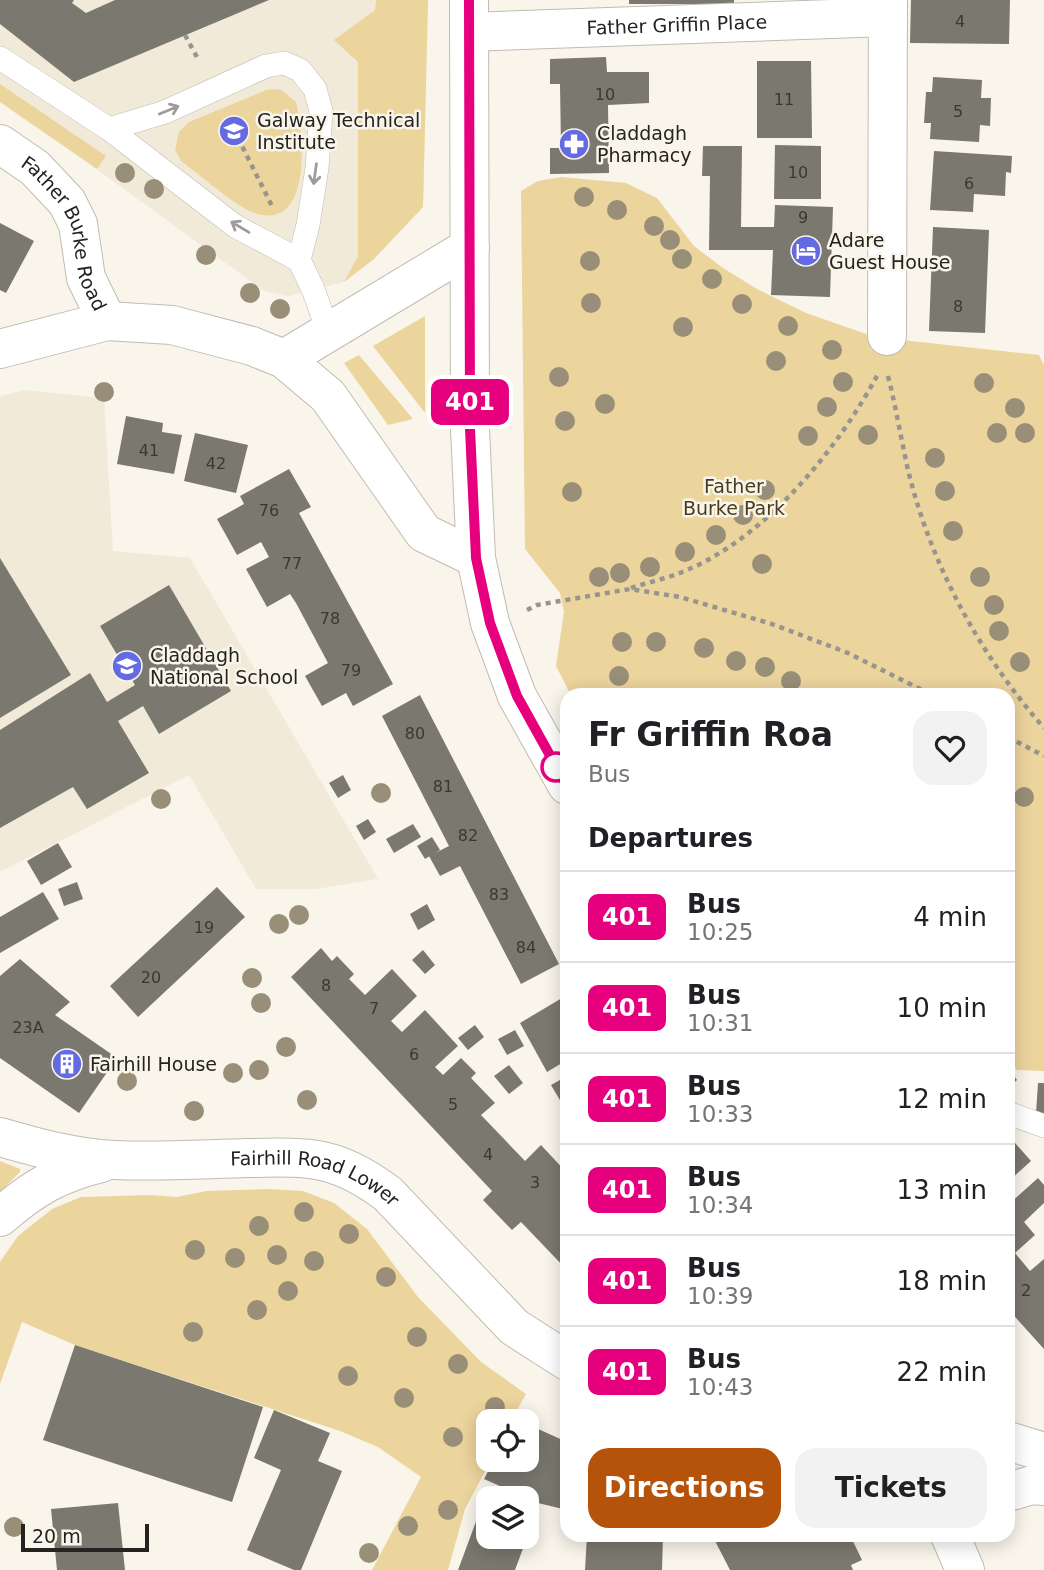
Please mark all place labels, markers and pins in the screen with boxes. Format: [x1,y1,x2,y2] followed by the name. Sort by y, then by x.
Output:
[257,109,420,153] place label: Galway Technical Institute
[217,114,251,148] school or university icon: Galway Technical Institute
[597,122,691,166] place label: Claddagh Pharmacy
[557,127,591,161] pharmacy icon: Claddagh Pharmacy
[829,229,950,273] place label: Adare Guest House
[789,234,823,268] hotel icon: Adare Guest House
[150,644,298,688] place label: Claddagh National School
[110,649,144,683] school or university icon: Claddagh National School
[541,752,571,782] unlabelled marker
[50,1047,84,1081] building icon: Fairhill House
[90,1053,217,1075] place label: Fairhill House

